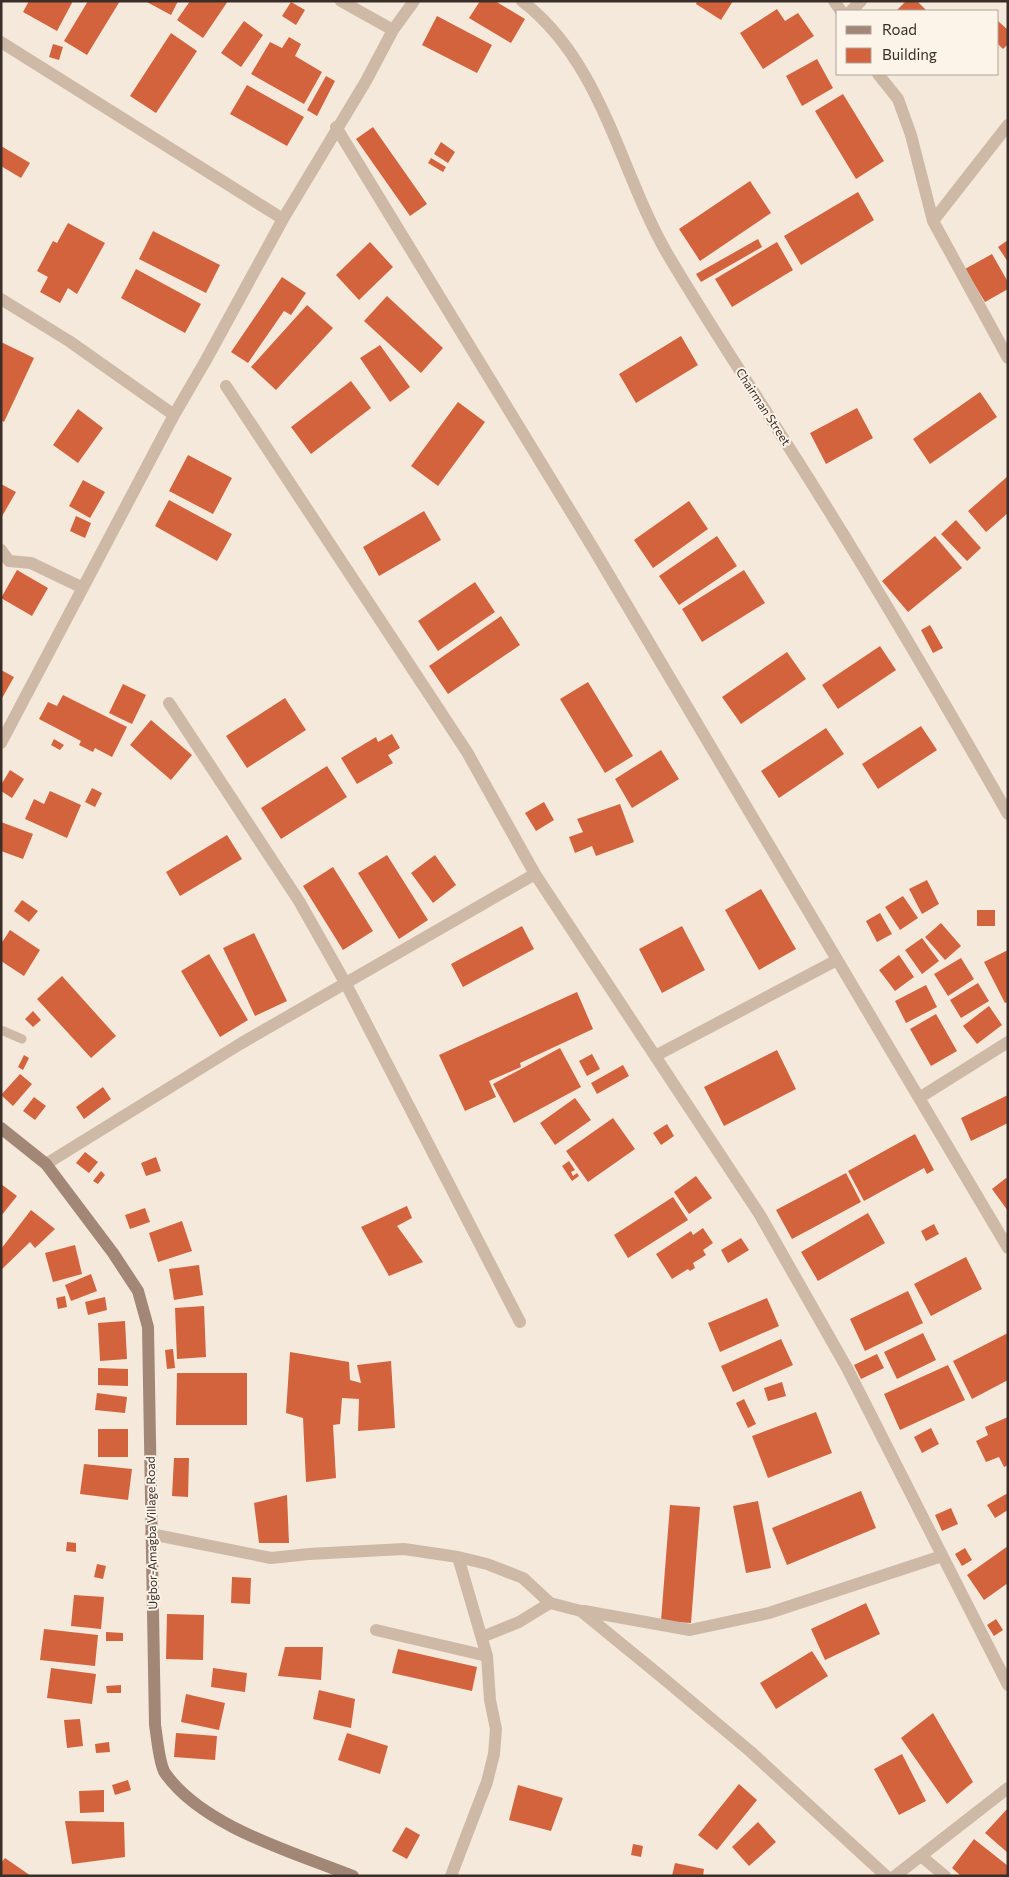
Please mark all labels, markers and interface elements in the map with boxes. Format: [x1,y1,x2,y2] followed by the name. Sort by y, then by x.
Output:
[836,10,999,75] legend
[882,20,917,38] text: Road
[882,45,937,63] text: Building
[734,365,794,448] street label: Chairman Street
[143,1456,159,1610] street label: Ugbor-Amagba Village Road

